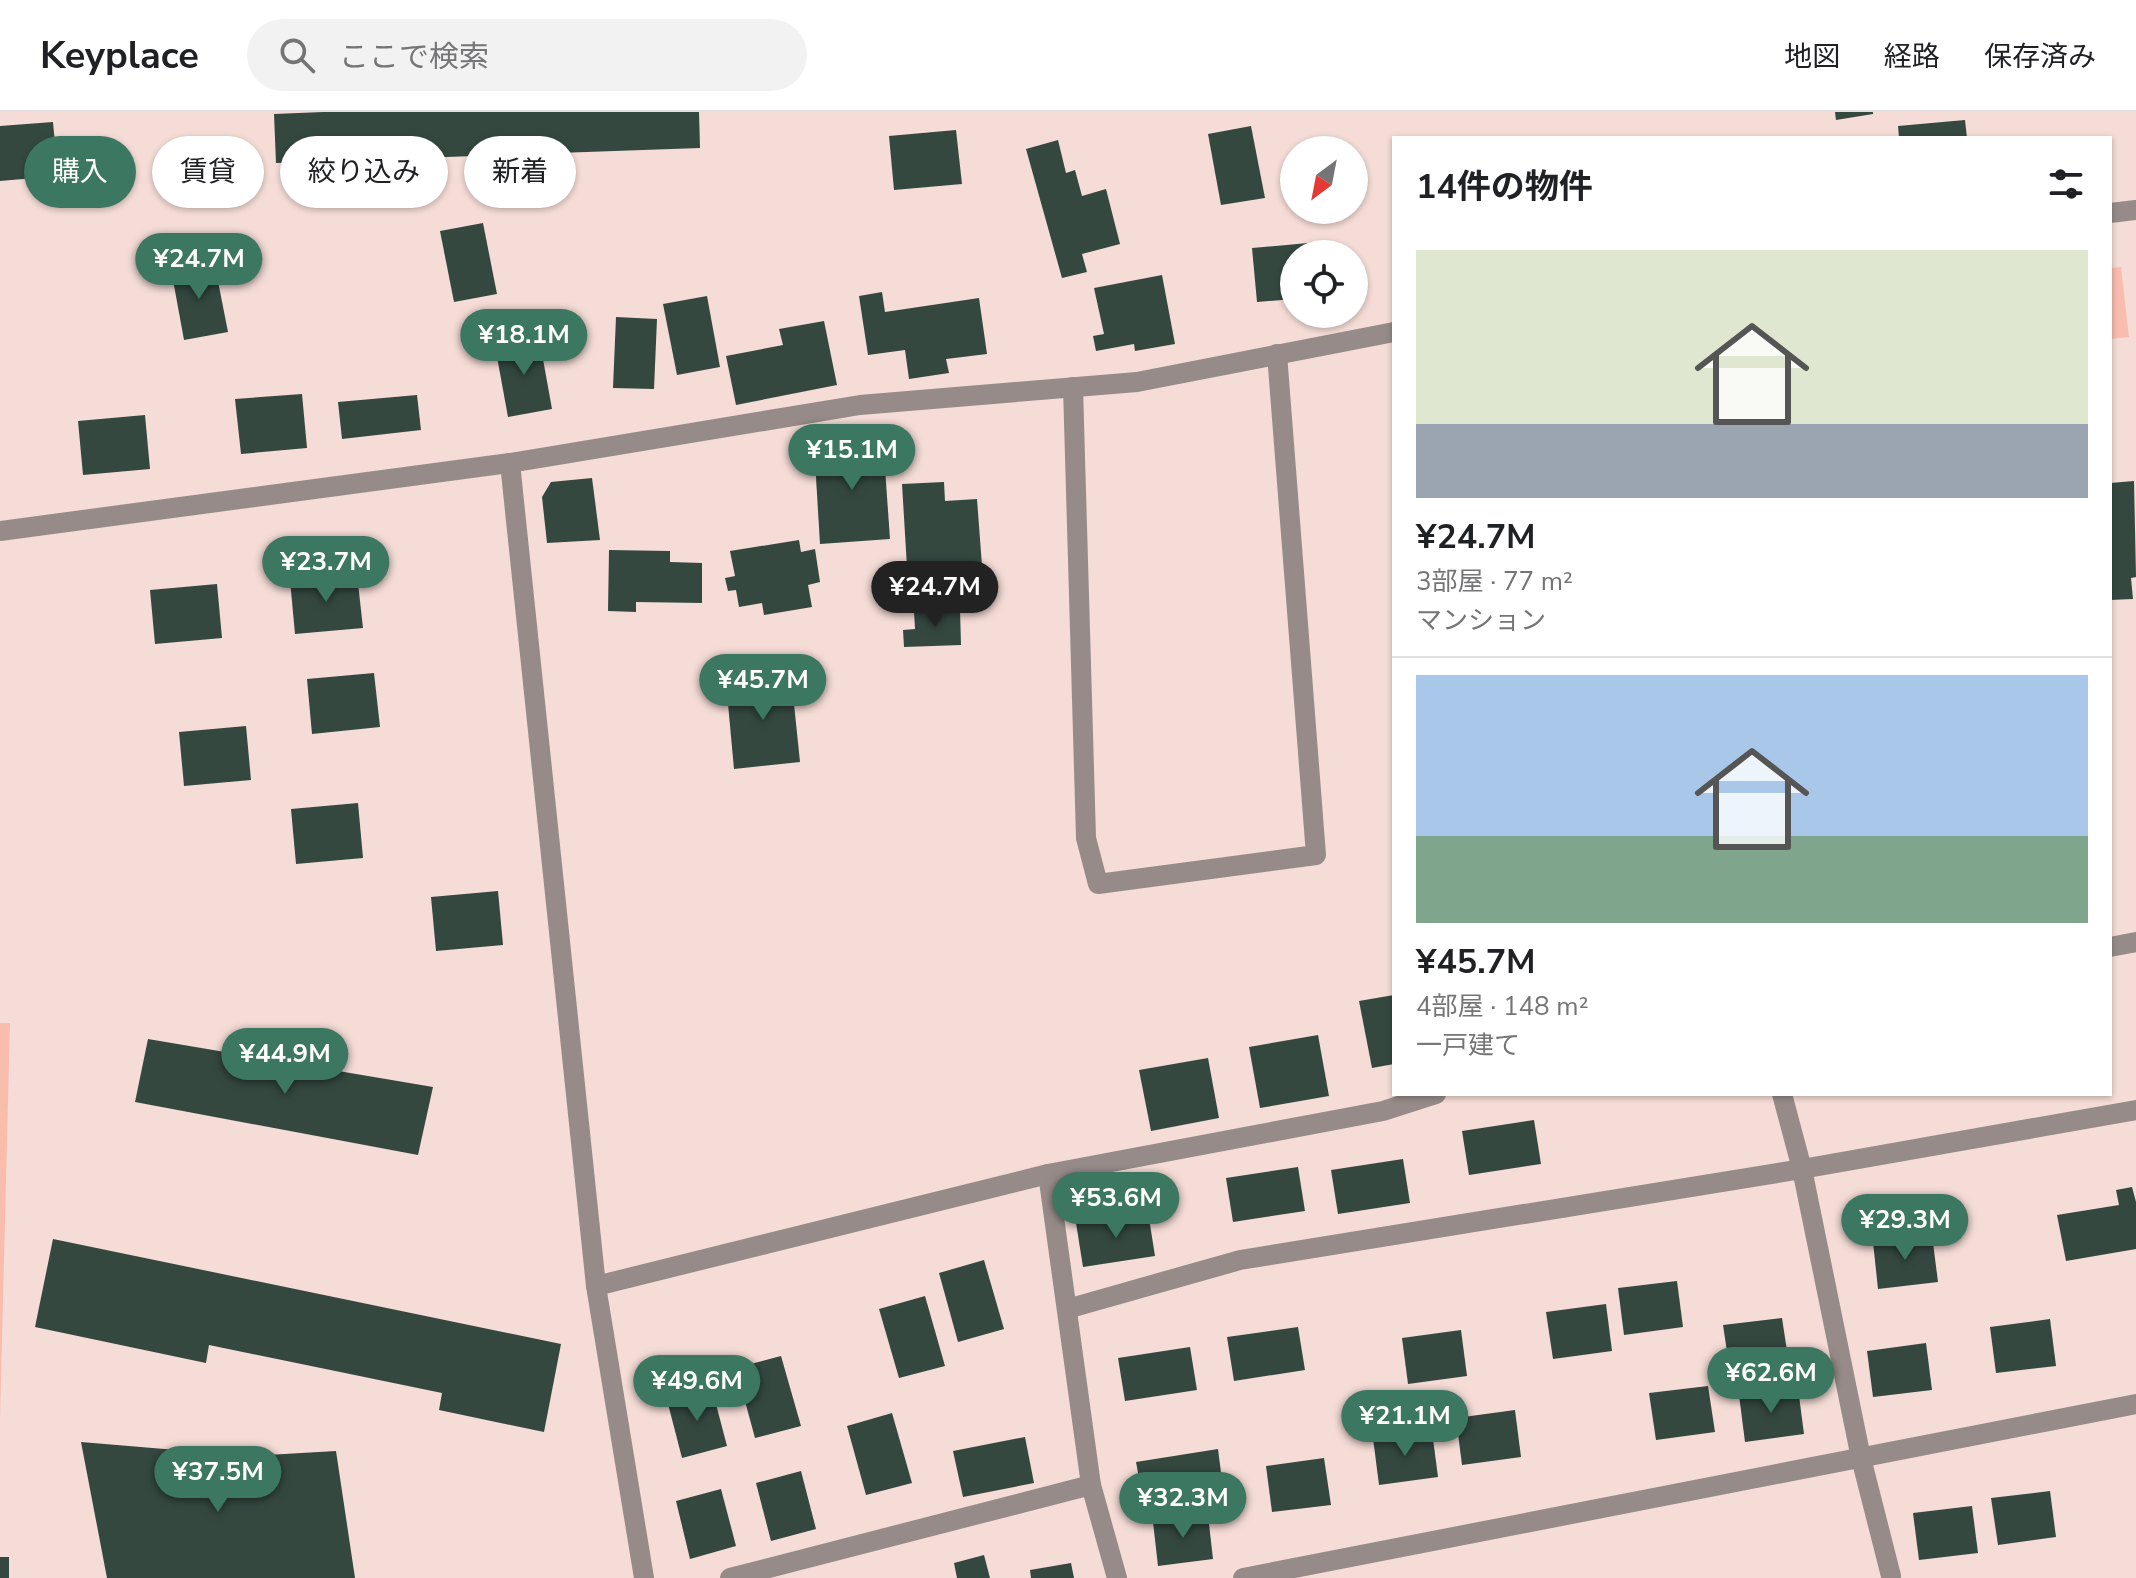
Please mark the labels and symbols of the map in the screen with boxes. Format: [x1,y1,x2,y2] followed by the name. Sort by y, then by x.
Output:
[1280,136,1368,224] north arrow
[134,233,264,301] pin: ¥24.7M
[459,309,589,377] pin: ¥18.1M
[787,424,917,492] pin: ¥15.1M
[261,536,391,604] pin: ¥23.7M
[870,561,1000,629] pin: ¥24.7M
[698,654,828,722] pin: ¥45.7M
[220,1028,350,1096] pin: ¥44.9M
[1051,1172,1181,1240] pin: ¥53.6M
[1840,1194,1970,1262] pin: ¥29.3M
[1706,1347,1836,1415] pin: ¥62.6M
[632,1355,762,1423] pin: ¥49.6M
[1340,1390,1470,1458] pin: ¥21.1M
[153,1446,283,1514] pin: ¥37.5M
[1118,1472,1248,1540] pin: ¥32.3M

